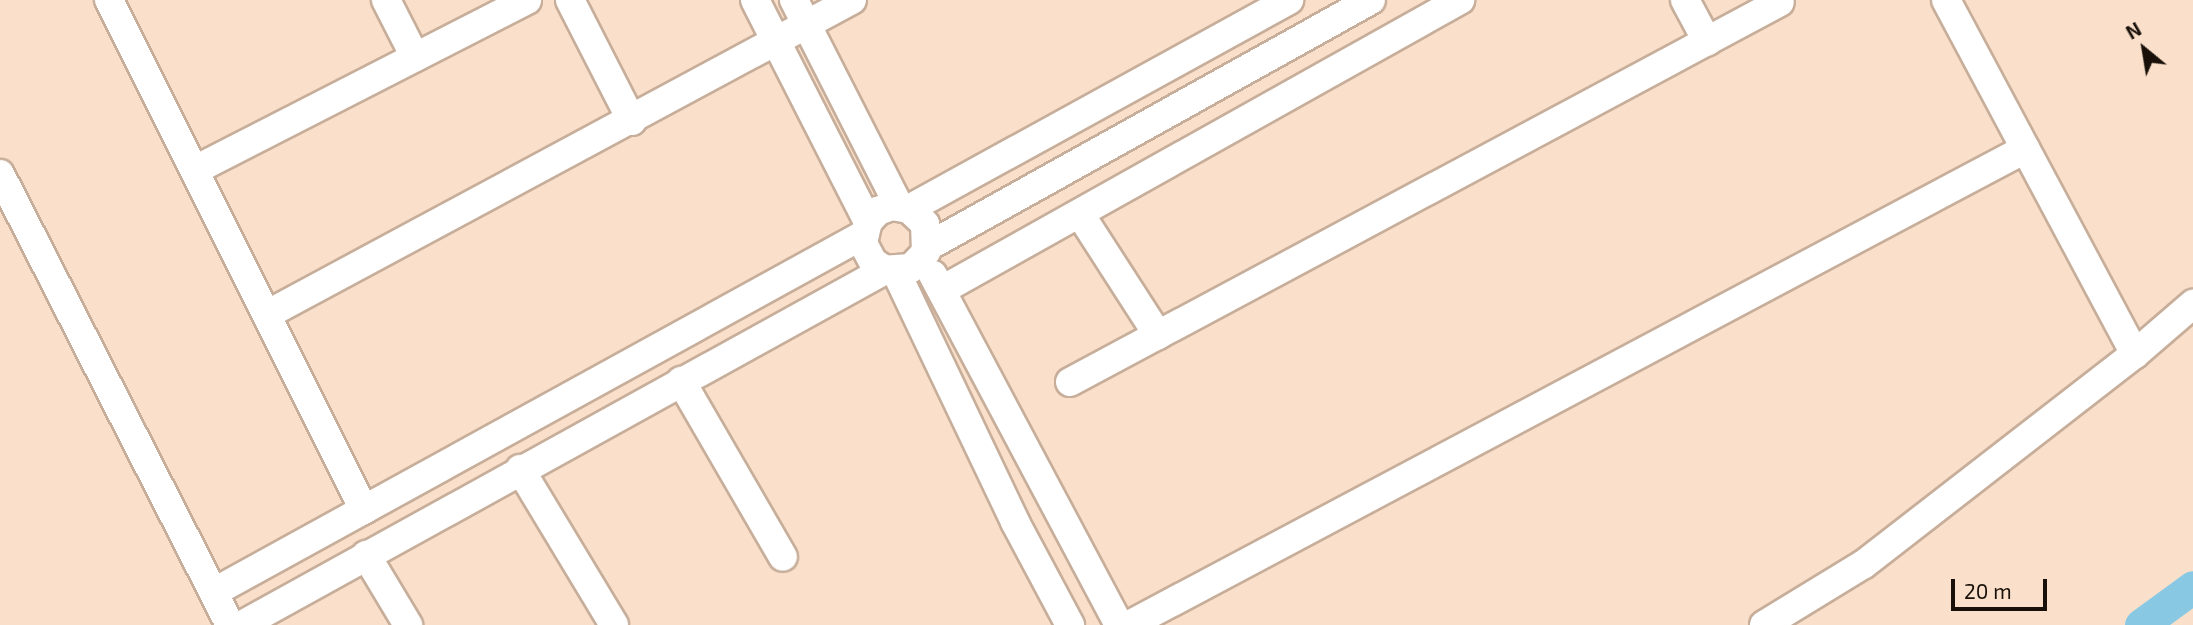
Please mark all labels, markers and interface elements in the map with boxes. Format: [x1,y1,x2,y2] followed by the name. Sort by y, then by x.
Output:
[2109,14,2179,84] north arrow
[2122,17,2145,44] text: N
[1955,566,2051,610] scale bar
[1964,578,2012,603] text: 20 m

